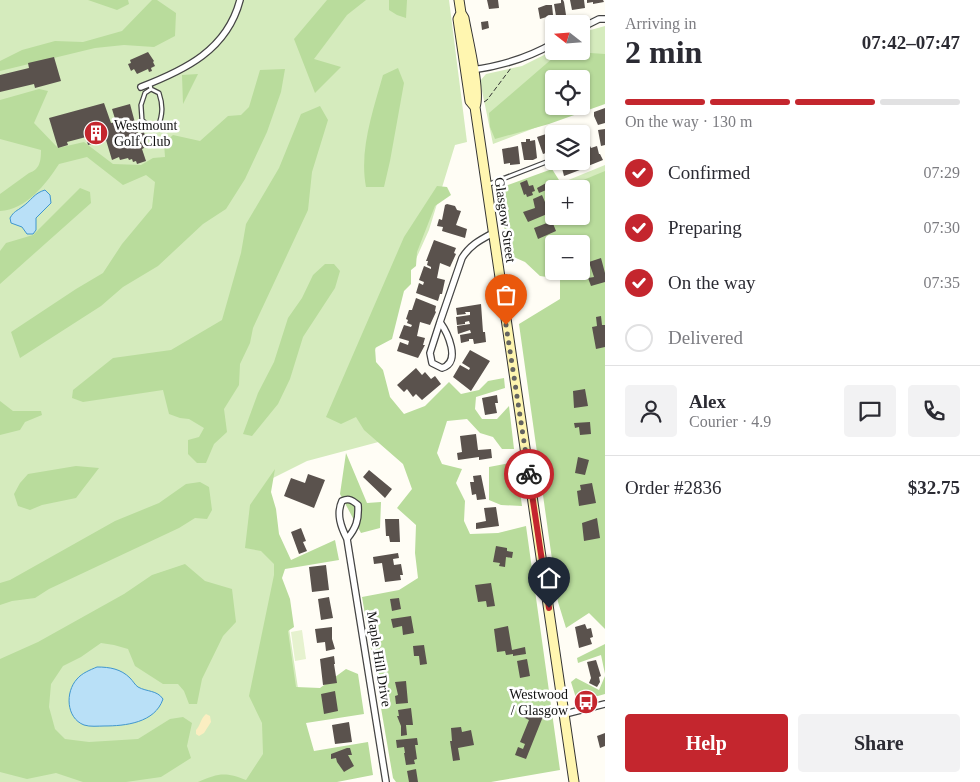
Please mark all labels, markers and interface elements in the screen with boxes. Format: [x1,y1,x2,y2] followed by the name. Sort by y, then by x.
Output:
[545,15,590,60] north arrow
[545,15,590,280] map controls
[625,15,697,32] text: Arriving in
[862,32,960,53] text: 07:42–07:47
[625,34,702,70] text: 2 min
[545,70,590,115] button: locate
[625,113,753,130] text: On the way · 130 m
[114,118,178,149] place label: Westmount Golf Club
[83,120,109,146] building icon: Westmount Golf Club
[545,125,590,170] button: layers
[625,159,653,187] icon: check
[668,162,750,183] text: Confirmed
[924,164,960,181] text: 07:29
[492,176,518,264] street label: Glasgow Street
[545,180,590,225] button: +
[625,214,653,242] icon: check
[668,217,742,238] text: Preparing
[924,219,960,236] text: 07:30
[545,235,590,280] button: −
[625,269,653,297] icon: check
[668,272,756,293] text: On the way
[485,274,527,325] pin
[924,274,960,291] text: 07:35
[492,281,520,309] icon: bag
[668,327,743,348] text: Delivered
[625,385,677,437] button: person
[844,385,896,437] button: chat
[908,385,960,437] button: phone
[689,391,726,412] text: Alex
[689,413,771,430] text: Courier · 4.9
[504,449,554,499] courier
[515,460,543,488] icon: bike
[625,477,722,498] text: Order #2836
[908,477,960,498] text: $32.75
[528,557,570,608] pin
[535,564,563,592] icon: home
[364,610,394,708] street label: Maple Hill Drive
[509,687,569,718] place label: Westwood / Glasgow
[573,689,599,715] bus stop icon: Westwood / Glasgow
[625,714,788,772] button: Help
[798,714,960,772] button: Share

